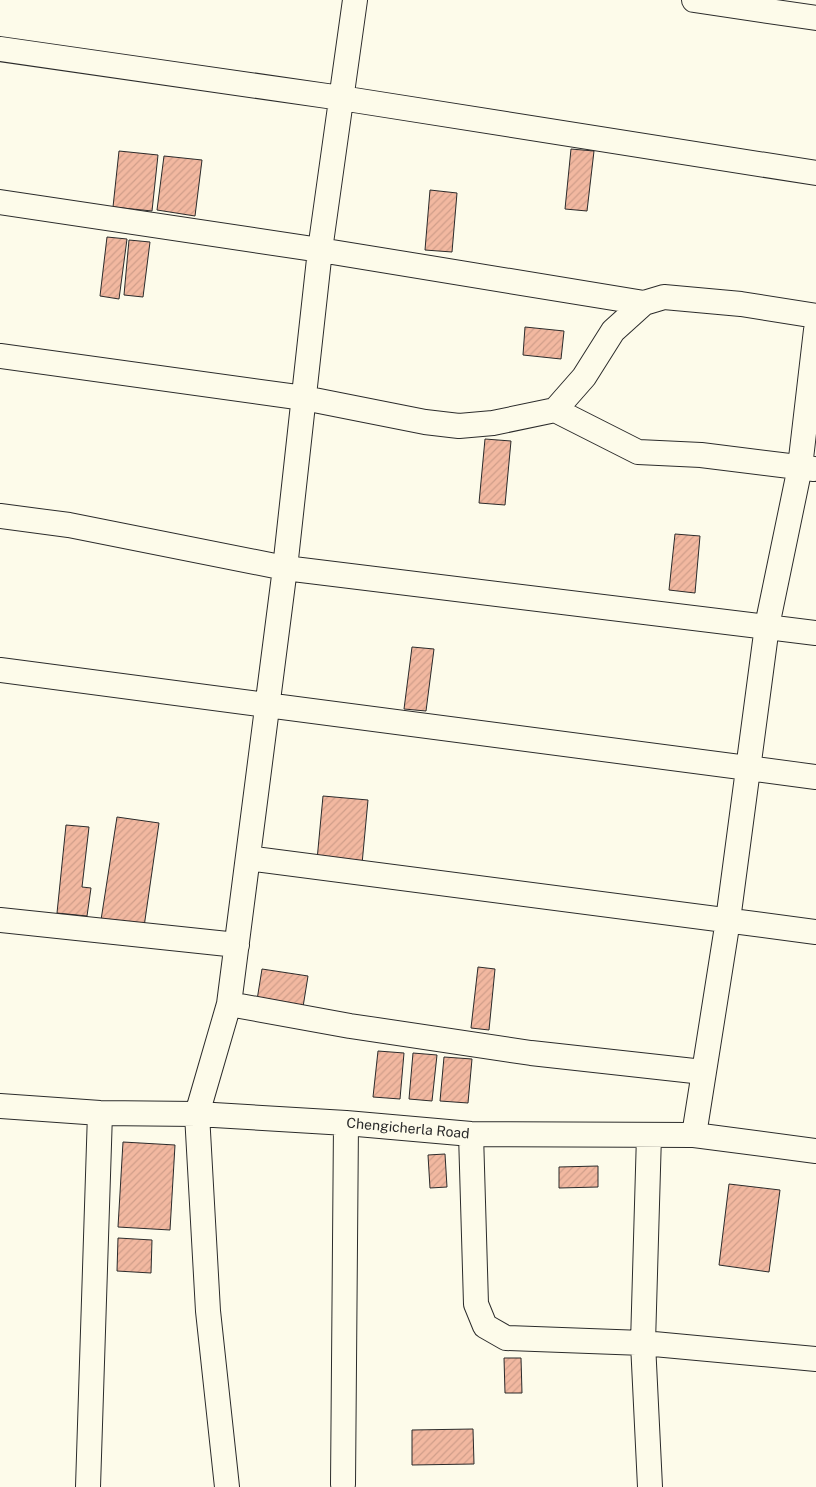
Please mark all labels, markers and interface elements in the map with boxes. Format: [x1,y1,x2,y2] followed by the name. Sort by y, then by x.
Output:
[346,1115,470,1141] street label: Chengicherla Road

